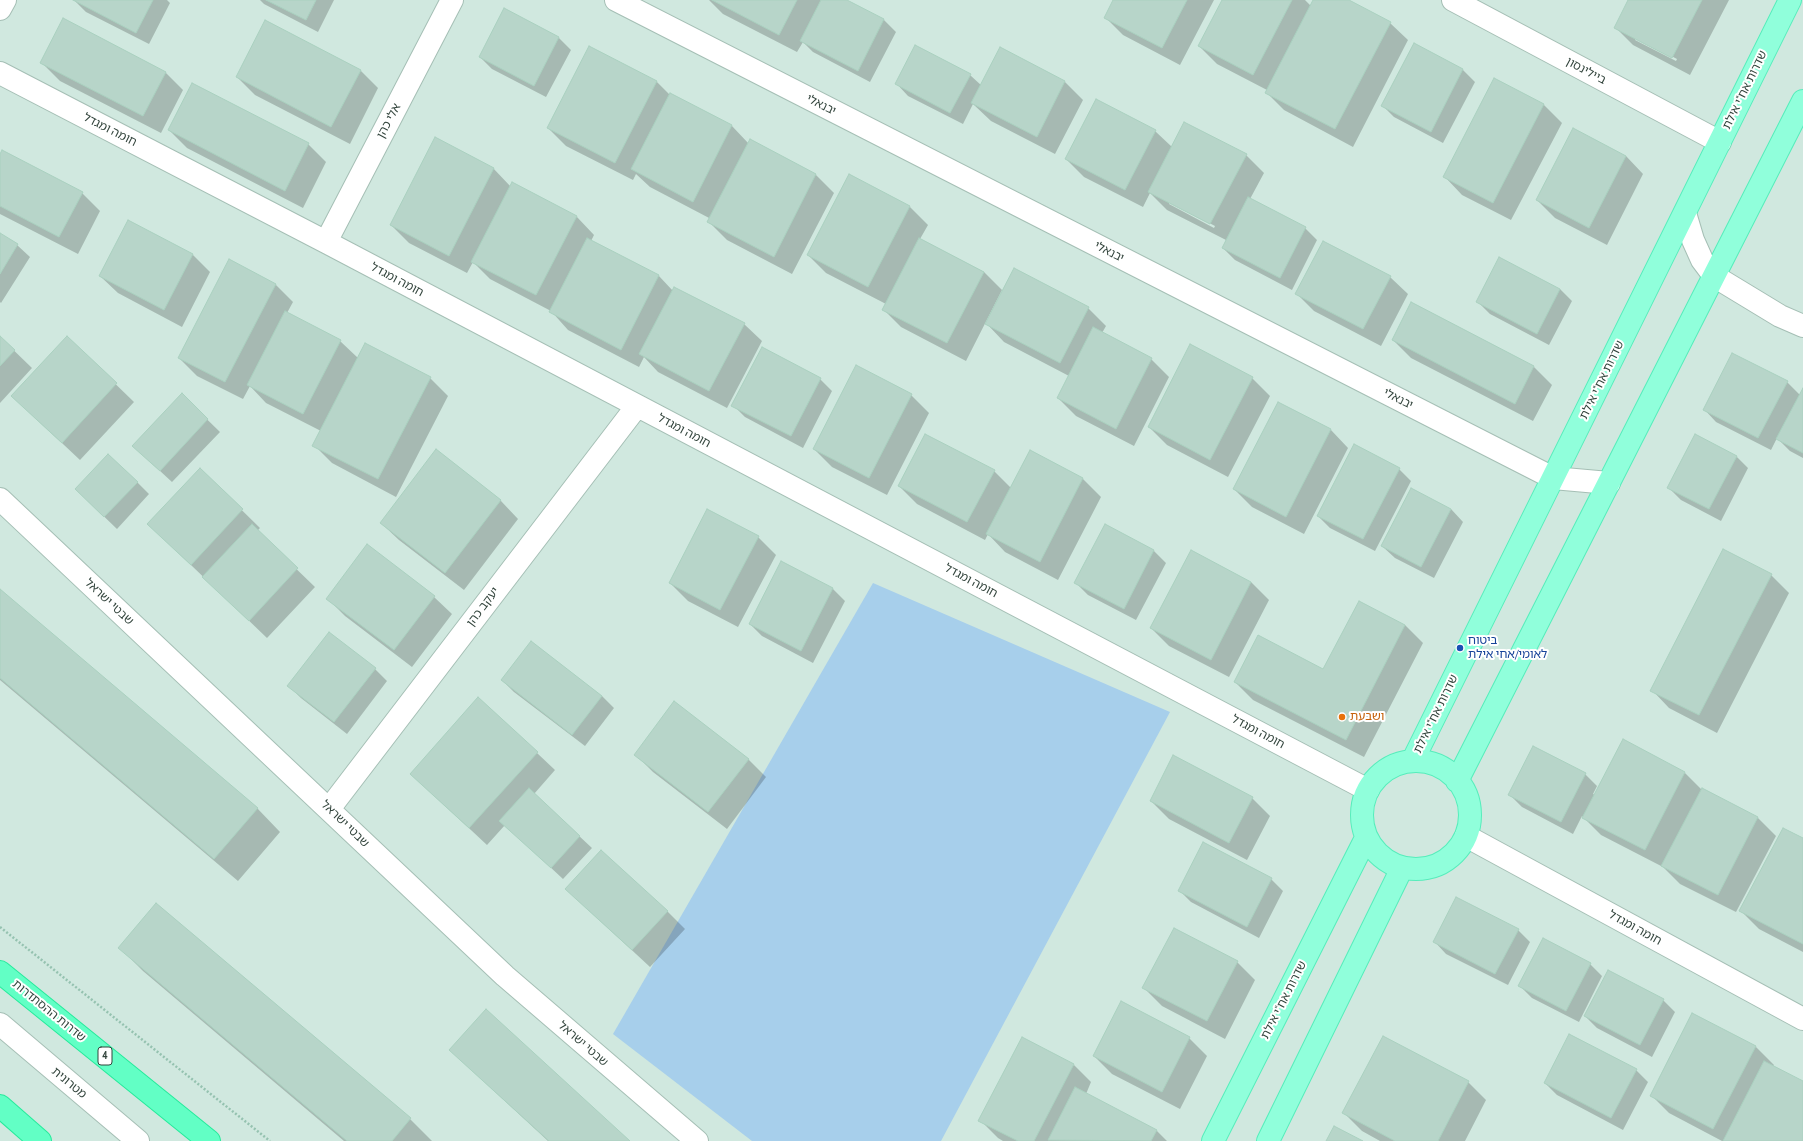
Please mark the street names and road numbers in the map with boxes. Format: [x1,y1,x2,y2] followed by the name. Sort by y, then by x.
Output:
[1720,48,1770,132] street label: שדרות אח"י אילת
[1563,54,1609,88] street label: ביילינסון
[804,91,838,119] street label: יבנאלי
[374,101,404,141] street label: אלי כהן
[81,110,139,150] street label: חומה ומגדל
[1092,238,1126,266] street label: יבנאלי
[368,260,426,300] street label: חומה ומגדל
[1577,338,1627,422] street label: שדרות אח"י אילת
[1381,385,1415,413] street label: יבנאלי
[655,411,713,451] street label: חומה ומגדל
[942,561,1000,601] street label: חומה ומגדל
[82,576,136,628] street label: שבטי ישראל
[464,585,502,629] street label: יעקב כהן
[1411,672,1461,756] street label: שדרות אח"י אילת
[1229,712,1287,752] street label: חומה ומגדל
[318,798,372,850] street label: שבטי ישראל
[1606,908,1664,948] street label: חומה ומגדל
[1258,958,1310,1042] street label: שדרות אח"י אילת
[9,977,89,1045] street label: שדרות ההסתדרות
[555,1018,611,1070] street label: שבטי ישראל
[98,1047,112,1065] road number: 4
[49,1064,89,1102] street label: מטרונית

